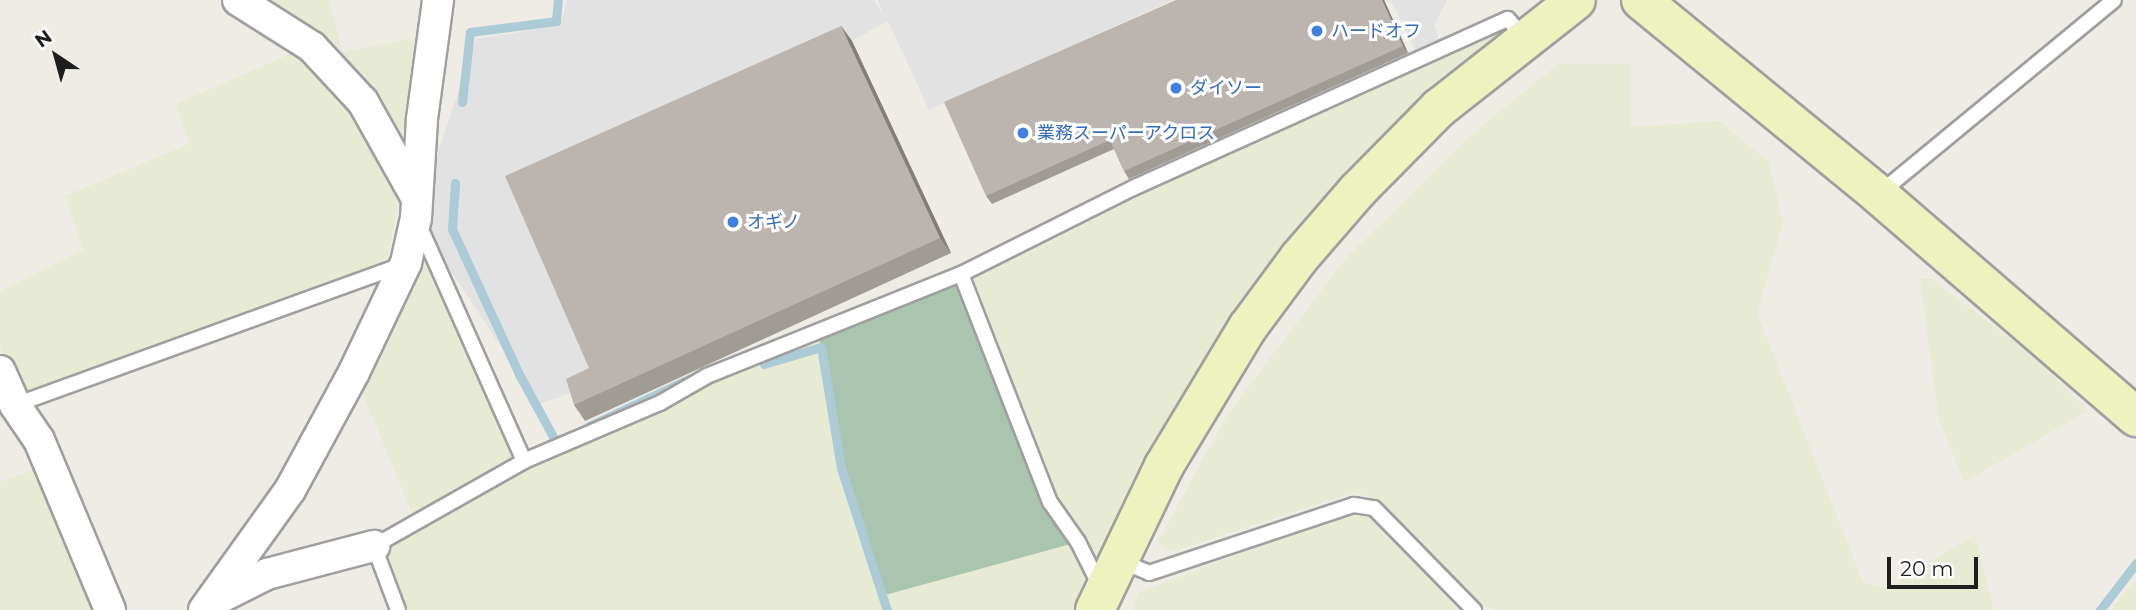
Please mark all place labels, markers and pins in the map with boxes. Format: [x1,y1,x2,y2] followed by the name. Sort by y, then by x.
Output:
[1331,20,1421,42] place label: ハードオフ
[1309,23,1325,39] marker: ハードオフ
[1190,77,1262,99] place label: ダイソー
[1168,80,1184,96] marker: ダイソー
[1037,122,1217,144] place label: 業務スーパーアクロス
[1015,125,1031,141] marker: 業務スーパーアクロス
[747,211,801,233] place label: オギノ
[725,214,741,230] marker: オギノ

